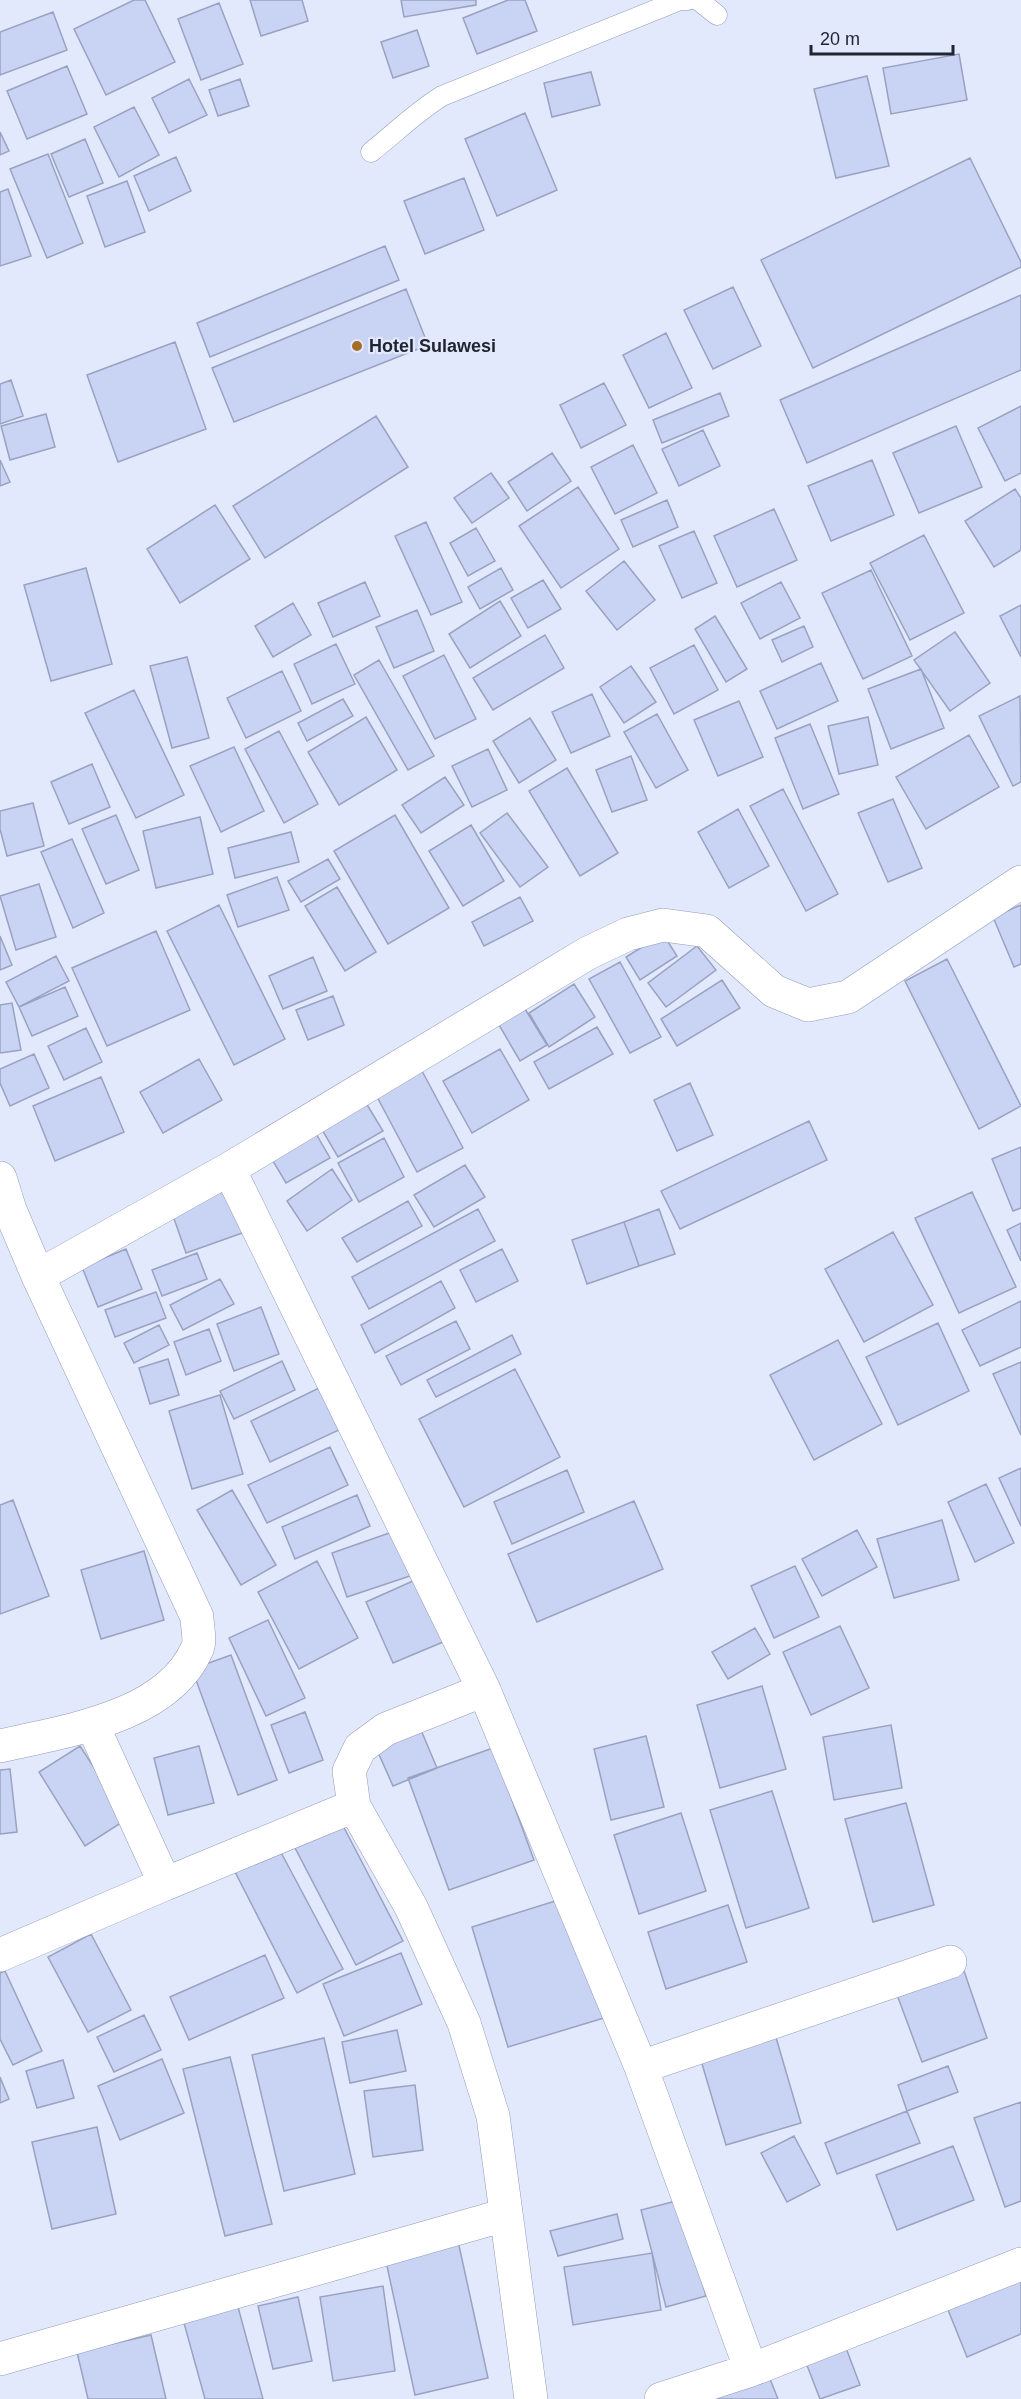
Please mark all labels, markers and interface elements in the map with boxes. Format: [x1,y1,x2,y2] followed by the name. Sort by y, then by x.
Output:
[811,18,954,56] scale bar
[820,29,860,49] text: 20 m
[369,336,496,356] place label: Hotel Sulawesi
[350,339,364,353] marker: Hotel Sulawesi

